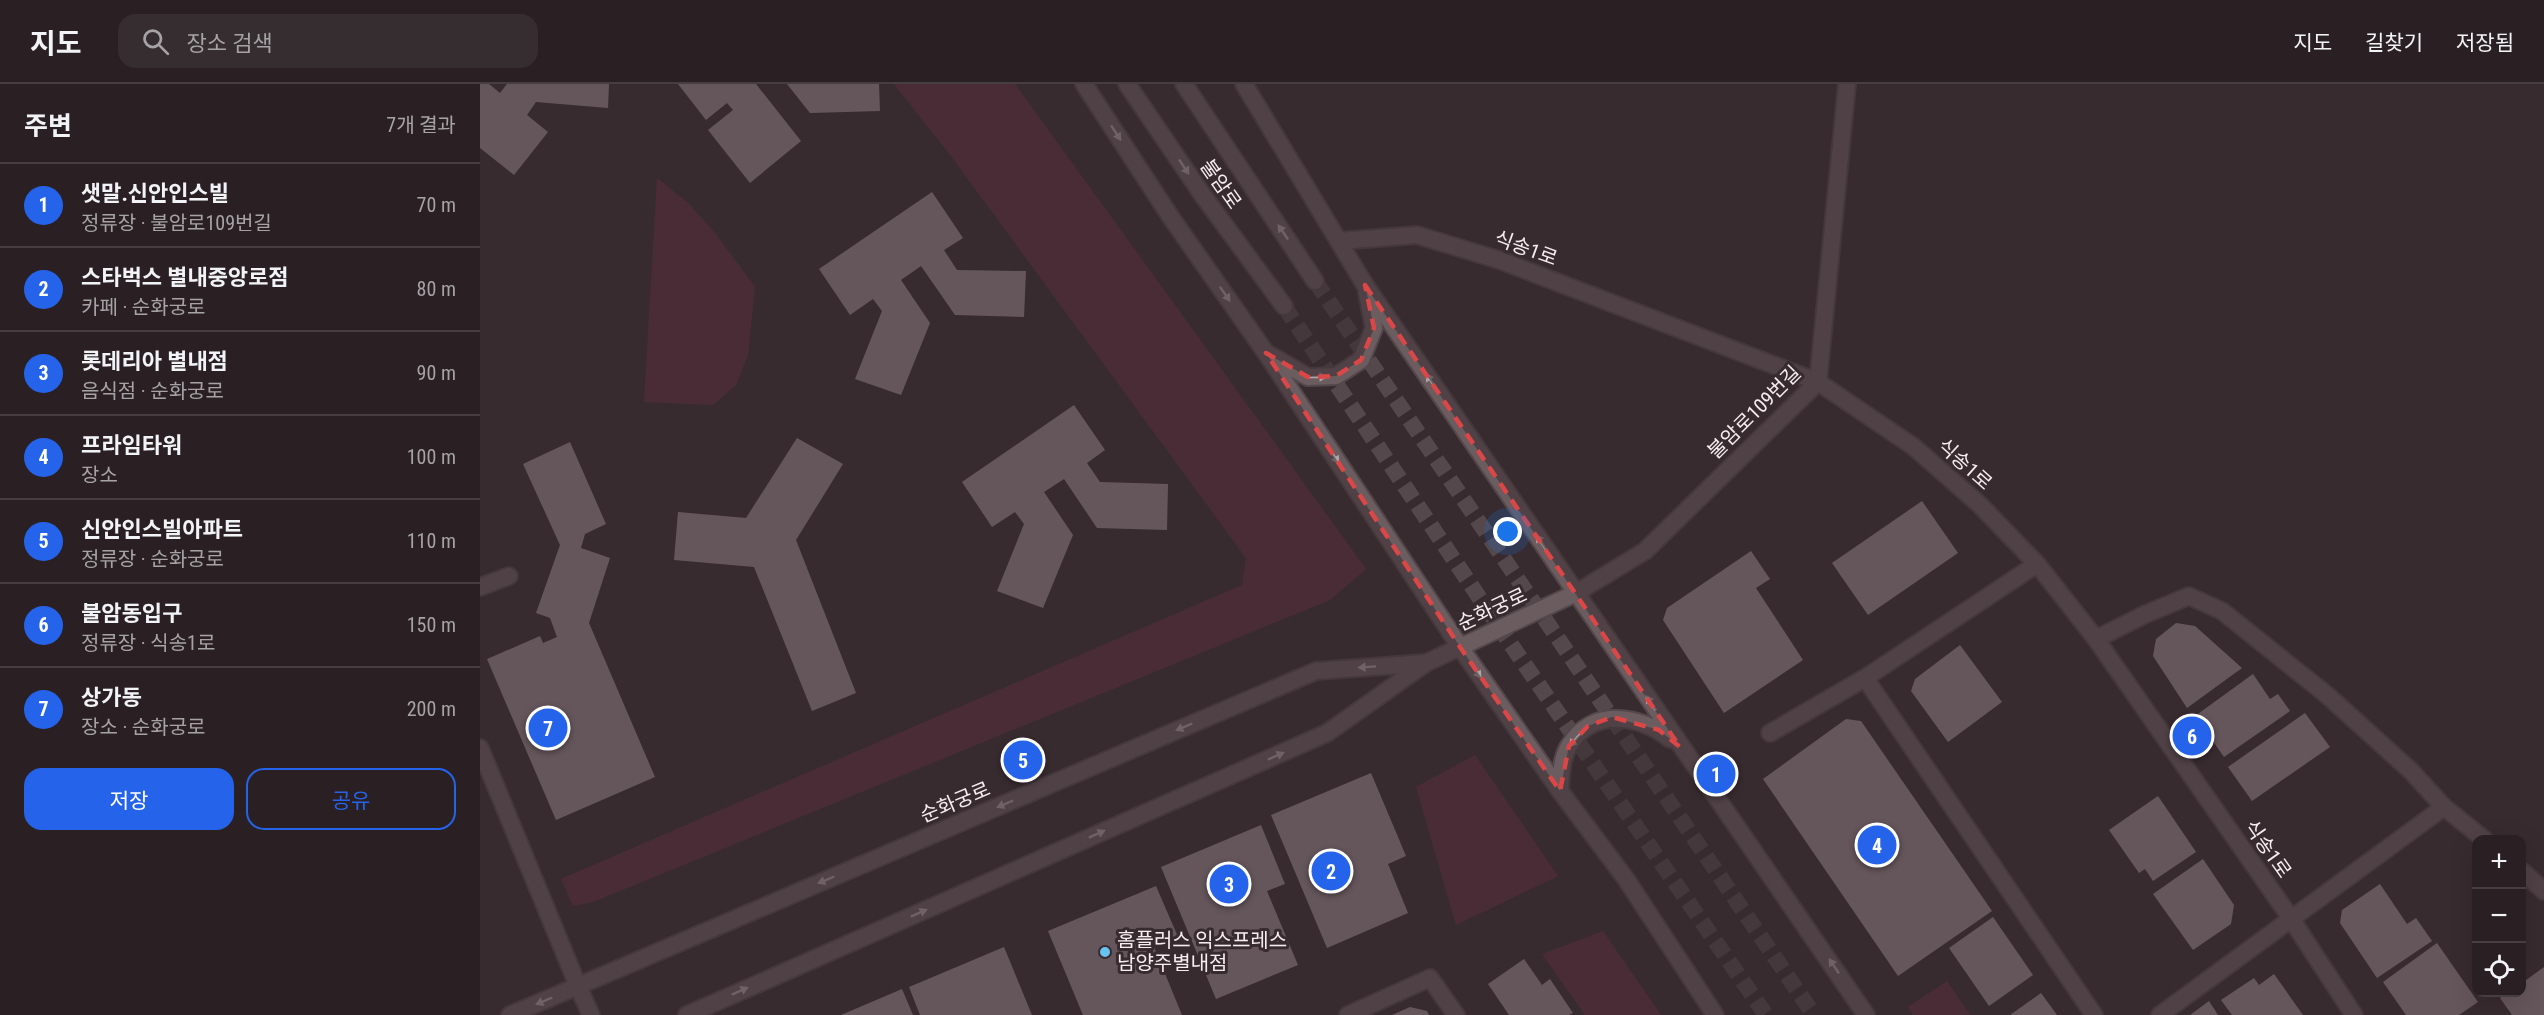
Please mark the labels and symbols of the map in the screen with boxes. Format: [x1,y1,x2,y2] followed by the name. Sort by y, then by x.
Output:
[1110,125,1121,141] one-way arrow
[1195,155,1247,213] street label: 불암로
[1178,159,1190,175] one-way arrow
[1277,224,1288,240] one-way arrow
[1491,226,1561,270] street label: 식송1로
[1219,286,1231,302] one-way arrow
[1703,361,1805,463] street label: 불암로109번길
[1309,372,1328,382] one-way arrow
[1425,373,1437,389] one-way arrow
[1933,433,1997,495] street label: 식송1로
[1328,448,1339,464] one-way arrow
[1493,517,1522,546] your location
[1535,534,1547,550] one-way arrow
[1454,583,1530,635] street label: 순화궁로
[1358,662,1377,672] one-way arrow
[1470,663,1482,679] one-way arrow
[1645,695,1656,711] one-way arrow
[528,706,568,750] pin: 7
[2172,714,2212,758] pin: 6
[1175,723,1193,732] one-way arrow
[1568,733,1582,748] one-way arrow
[1004,738,1042,782] pin: 5
[1267,751,1284,760] one-way arrow
[1696,752,1736,796] pin: 1
[916,777,994,827] street label: 순화궁로
[996,799,1014,809] one-way arrow
[2240,815,2296,883] street label: 식송1로
[1858,822,1896,867] pin: 4
[1089,829,1107,839] one-way arrow
[1312,848,1350,894] pin: 2
[1210,862,1248,906] pin: 3
[816,875,834,885] one-way arrow
[910,908,928,918] one-way arrow
[1117,928,1287,975] place label: 홈플러스 익스프레스 남양주별내점
[1098,945,1112,959] marker: 홈플러스 익스프레스 남양주별내점
[1829,958,1840,974] one-way arrow
[732,987,749,996] one-way arrow
[535,997,553,1006] one-way arrow

